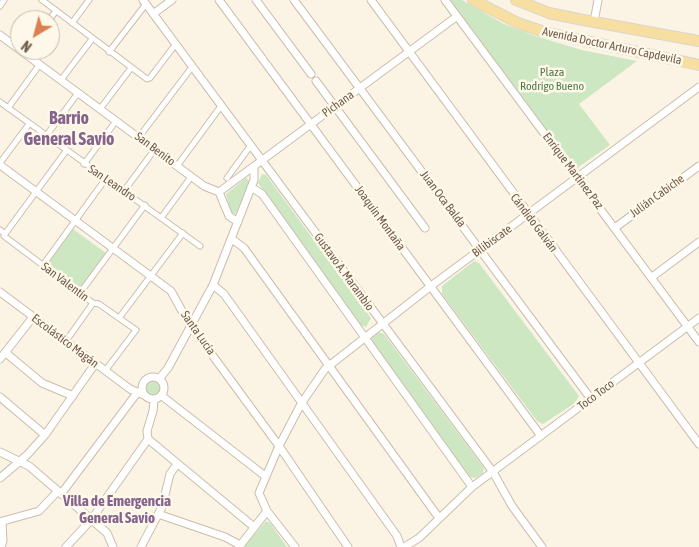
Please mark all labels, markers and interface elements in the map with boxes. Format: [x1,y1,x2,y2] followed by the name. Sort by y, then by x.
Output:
[10,10,60,60] north arrow
[541,24,683,68] street label: Avenida Doctor Arturo Capdevila
[18,37,35,55] text: N
[520,65,584,93] park label: Plaza Rodrigo Bueno
[319,88,357,120] street label: Pichana
[23,107,115,150] district label: Barrio General Savio
[132,129,178,169] street label: San Benito
[540,130,606,212] street label: Enrique Martínez Paz
[85,162,139,204] street label: San Leandro
[417,168,469,230] street label: Juan Oca Balda
[627,171,687,221] street label: Julián Cabiche
[352,183,408,253] street label: Joaquín Montaña
[507,191,561,255] street label: Cándido Galván
[469,222,515,260] street label: Bilibiscate
[311,230,377,314] street label: Gustavo A. Marambio
[38,260,92,304] street label: San Valentín
[178,308,218,358] street label: Santa Lucía
[29,311,101,371] street label: Escolástico Magán
[575,377,617,413] street label: Toco Toco
[63,492,171,527] district label: Villa de Emergencia General Savio

